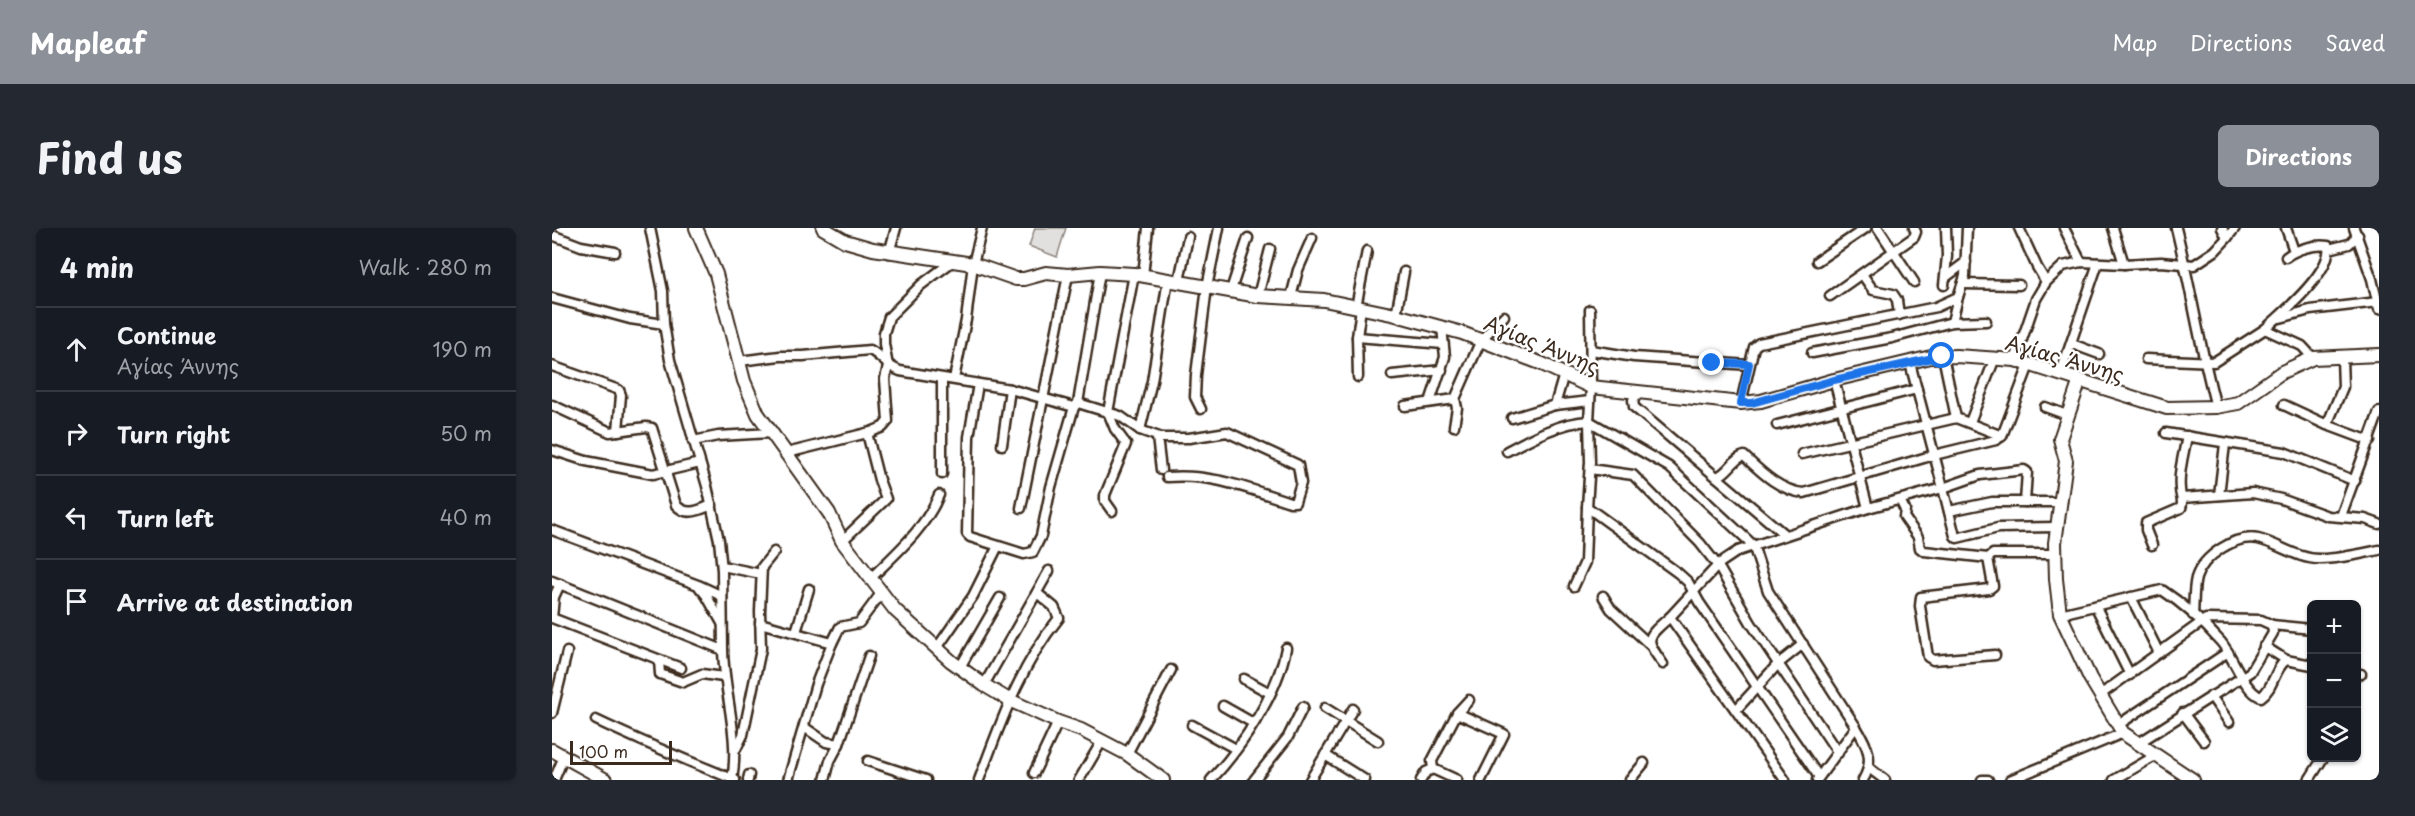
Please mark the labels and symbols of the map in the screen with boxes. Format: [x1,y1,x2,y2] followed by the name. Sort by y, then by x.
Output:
[1480,307,1604,381] street label: Αγίας Άννης
[2002,327,2128,389] street label: Αγίας Άννης
[1928,342,1954,368] route start
[1698,349,1724,375] route end
[570,738,672,766] scale bar

